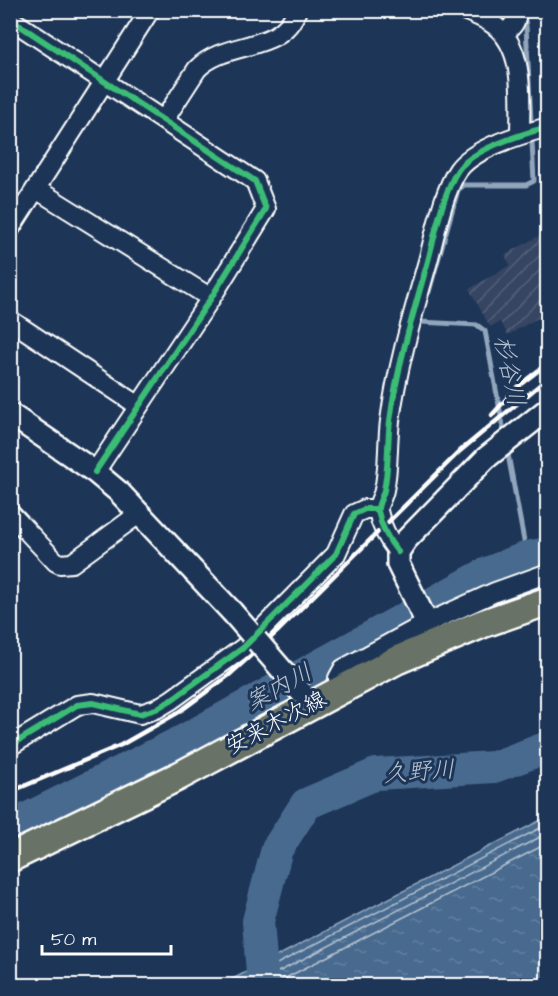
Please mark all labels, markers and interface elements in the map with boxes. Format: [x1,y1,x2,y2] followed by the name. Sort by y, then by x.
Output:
[485,332,533,410] water label: 杉谷川
[239,656,319,720] water label: 案内川
[220,683,332,763] street label: 安来木次線
[382,753,456,791] water label: 久野川
[42,918,171,956] scale bar
[51,927,96,952] text: 50 m

